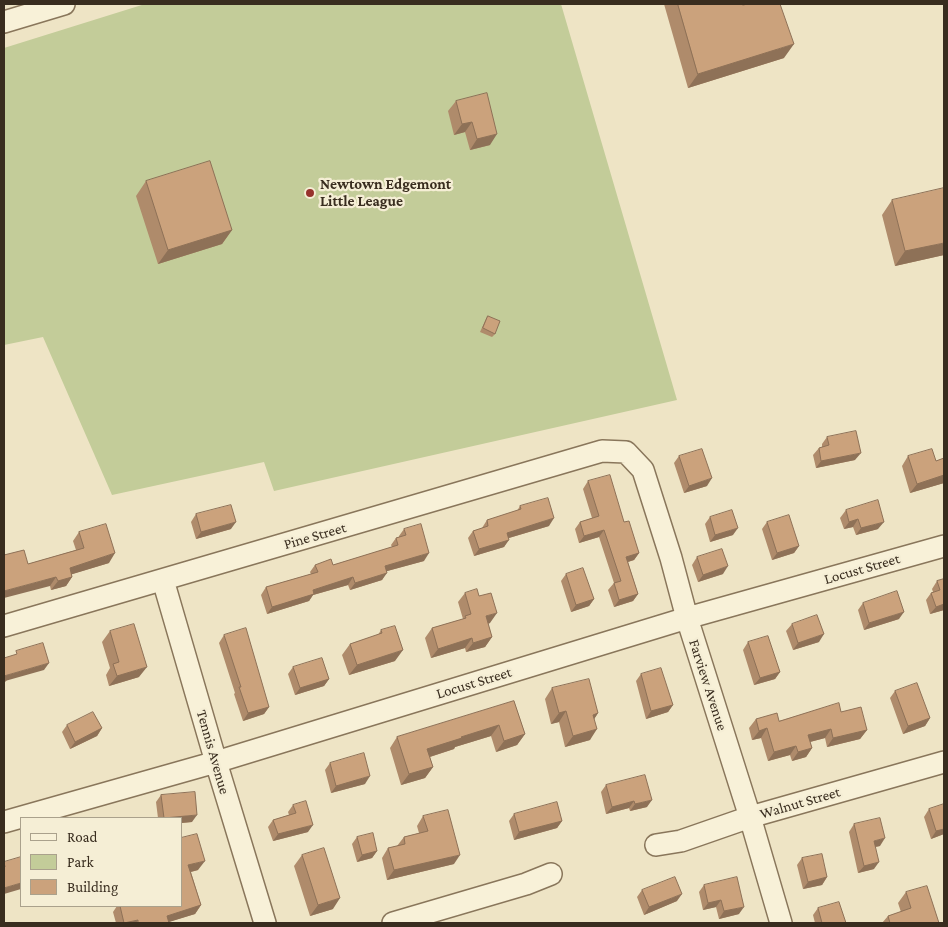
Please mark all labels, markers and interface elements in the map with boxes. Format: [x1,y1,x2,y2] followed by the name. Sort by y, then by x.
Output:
[320,175,451,210] place label: Newtown Edgemont Little League
[304,187,316,199] marker: Newtown Edgemont Little League
[282,519,348,553] street label: Pine Street
[822,550,902,588] street label: Locust Street
[685,637,731,733] street label: Farview Avenue
[434,663,514,703] street label: Locust Street
[192,708,234,796] street label: Tennis Avenue
[758,783,842,823] street label: Walnut Street
[20,817,182,907] legend
[67,829,97,845] text: Road
[67,854,94,870] text: Park
[67,879,118,895] text: Building

